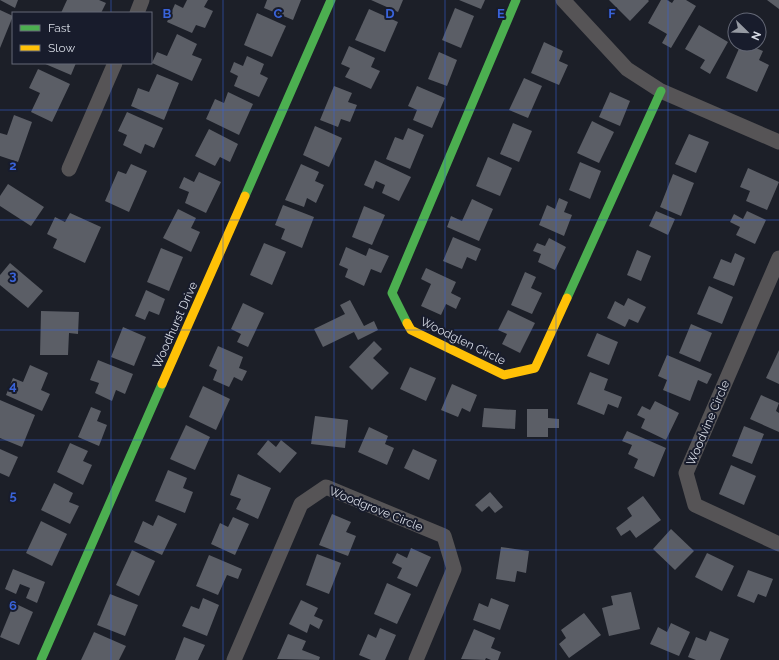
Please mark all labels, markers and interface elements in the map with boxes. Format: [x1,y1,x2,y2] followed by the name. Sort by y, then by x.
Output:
[163,6,172,21] text: B
[274,6,283,21] text: C
[385,6,395,21] text: D
[497,6,505,21] text: E
[608,6,616,21] text: F
[12,12,152,64] legend
[727,12,767,52] north arrow
[48,21,71,35] text: Fast
[748,29,763,42] text: N
[48,41,75,55] text: Slow
[9,158,17,173] text: 2
[9,268,17,283] text: 3
[150,280,200,370] street label: Woodhurst Drive
[418,314,508,368] street label: Woodglen Circle
[9,378,17,393] text: 4
[684,378,732,468] street label: Woodvine Circle
[327,484,425,534] street label: Woodgrove Circle
[9,488,17,503] text: 5
[9,598,17,613] text: 6

